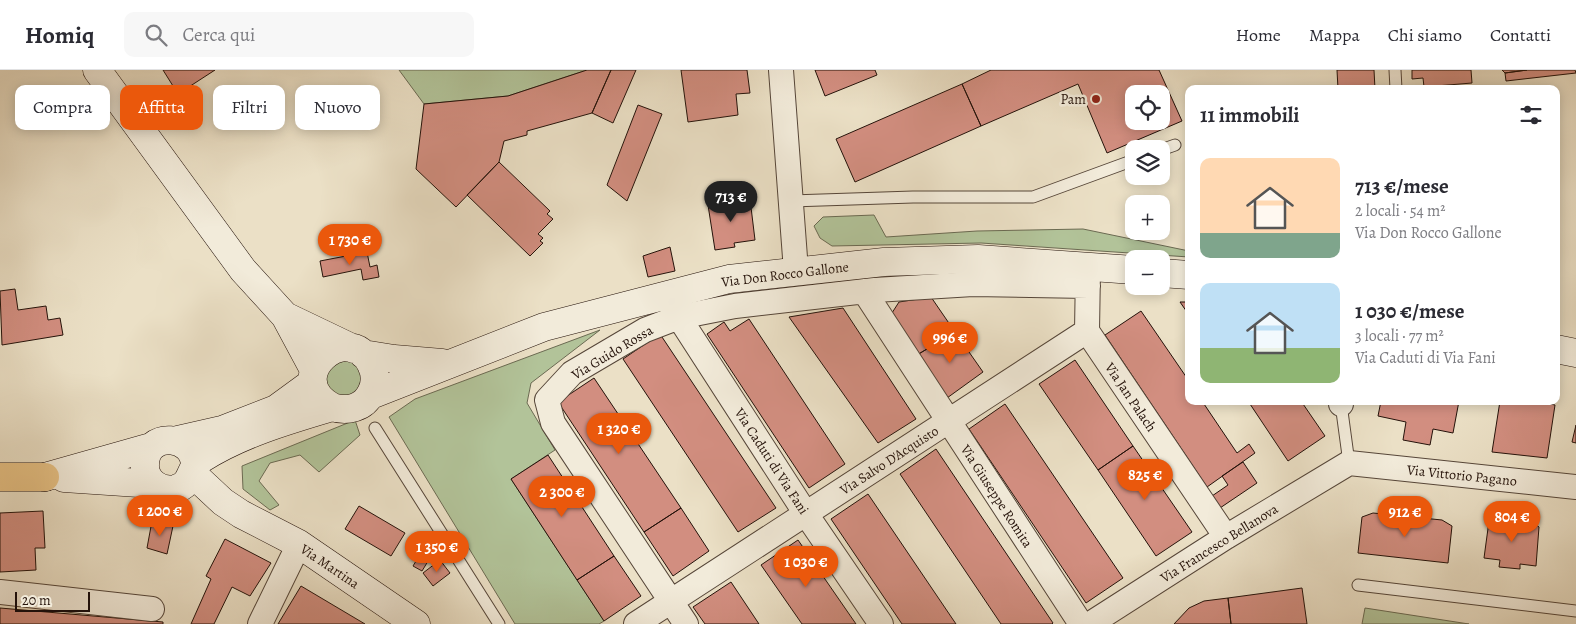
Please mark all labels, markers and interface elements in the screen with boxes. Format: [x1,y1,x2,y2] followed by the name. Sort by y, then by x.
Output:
[124,12,474,57] search box
[25,19,94,51] text: Homiq
[142,21,170,49] icon: search
[182,22,255,48] text: Cerca qui
[1236,23,1281,47] text: Home
[1309,23,1360,47] text: Mappa
[1388,23,1462,47] text: Chi siamo
[1490,23,1551,47] text: Contatti
[15,85,110,130] chip: Compra
[120,85,203,130] chip: Affitta
[213,85,285,130] chip: Filtri
[295,85,380,130] chip: Nuovo
[1125,85,1170,295] map controls
[1125,85,1170,130] button: locate
[1060,90,1086,109] place label: Pam
[1090,93,1102,105] marker: Pam
[1200,101,1299,129] text: 11 immobili
[1517,101,1545,129] icon: filters
[1125,140,1170,185] button: layers
[1355,172,1449,200] text: 713 €/mese
[1240,178,1300,238] icon: home
[696,180,766,223] pin: 713 €
[715,186,747,208] text: 713 €
[1125,195,1170,240] button: +
[1355,200,1446,222] text: 2 locali · 54 m²
[1355,222,1502,244] text: Via Don Rocco Gallone
[304,224,396,266] pin: 1 730 €
[329,229,371,251] text: 1 730 €
[1125,250,1170,295] button: −
[719,257,850,292] street label: Via Don Rocco Gallone
[1355,297,1465,325] text: 1 030 €/mese
[1240,303,1300,363] icon: home
[567,320,657,385] street label: Via Guido Rossa
[915,322,985,364] pin: 996 €
[1355,325,1444,347] text: 3 locali · 77 m²
[933,327,967,349] text: 996 €
[1355,347,1496,369] text: Via Caduti di Via Fani
[1100,358,1161,436] street label: Via Jan Palach
[730,404,813,518] street label: Via Caduti di Via Fani
[573,412,665,455] pin: 1 320 €
[597,418,641,440] text: 1 320 €
[835,421,942,500] street label: Via Salvo D'Acquisto
[956,440,1037,552] street label: Via Giuseppe Romita
[1110,458,1180,501] pin: 825 €
[1405,460,1518,491] street label: Via Vittorio Pagano
[1128,464,1162,486] text: 825 €
[516,476,608,518] pin: 2 300 €
[539,481,585,503] text: 2 300 €
[114,494,206,537] pin: 1 200 €
[1370,496,1440,538] pin: 912 €
[1156,499,1282,588] street label: Via Francesco Bellanova
[138,500,182,522] text: 1 200 €
[1477,500,1547,543] pin: 804 €
[1389,501,1421,523] text: 912 €
[1494,506,1530,528] text: 804 €
[391,530,483,573] pin: 1 350 €
[416,536,458,558] text: 1 350 €
[296,539,363,593] street label: Via Martina
[760,546,852,588] pin: 1 030 €
[784,551,828,573] text: 1 030 €
[15,589,90,612] scale bar
[22,591,51,610] text: 20 m

